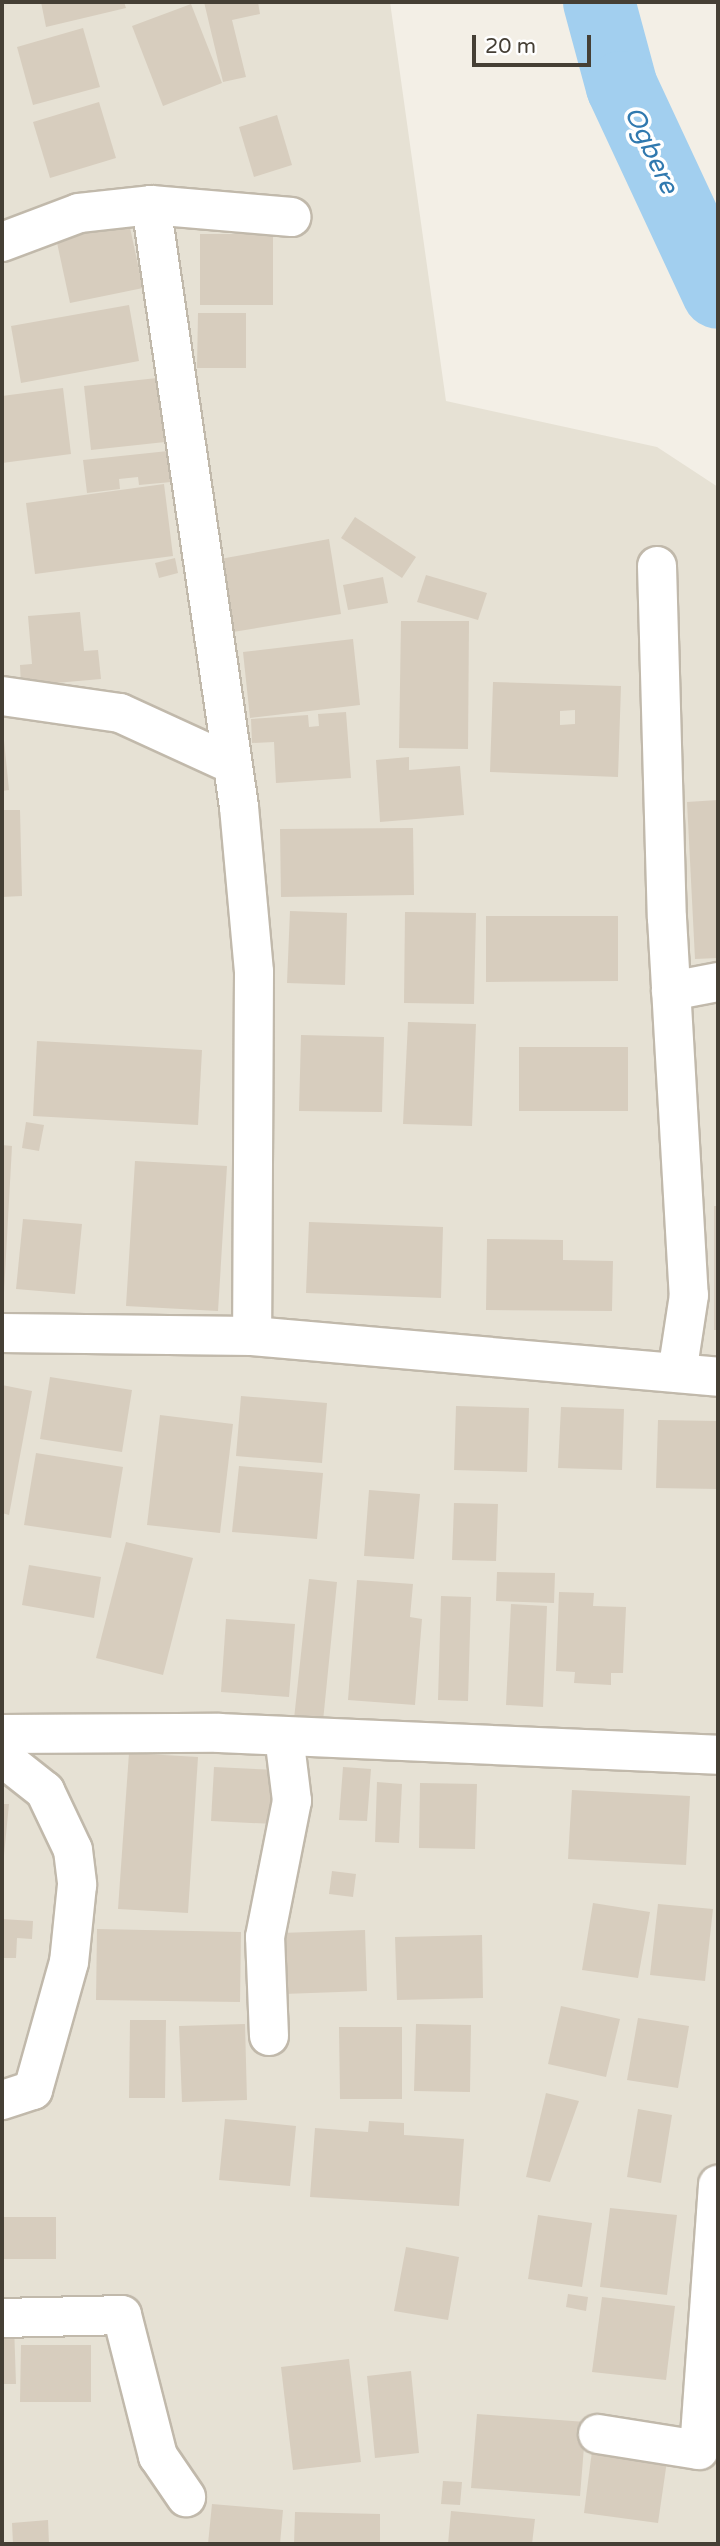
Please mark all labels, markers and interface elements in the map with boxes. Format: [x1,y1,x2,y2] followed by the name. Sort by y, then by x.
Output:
[475,21,594,65] scale bar
[485,34,536,59] text: 20 m
[617,102,685,198] water label: Ogbere

